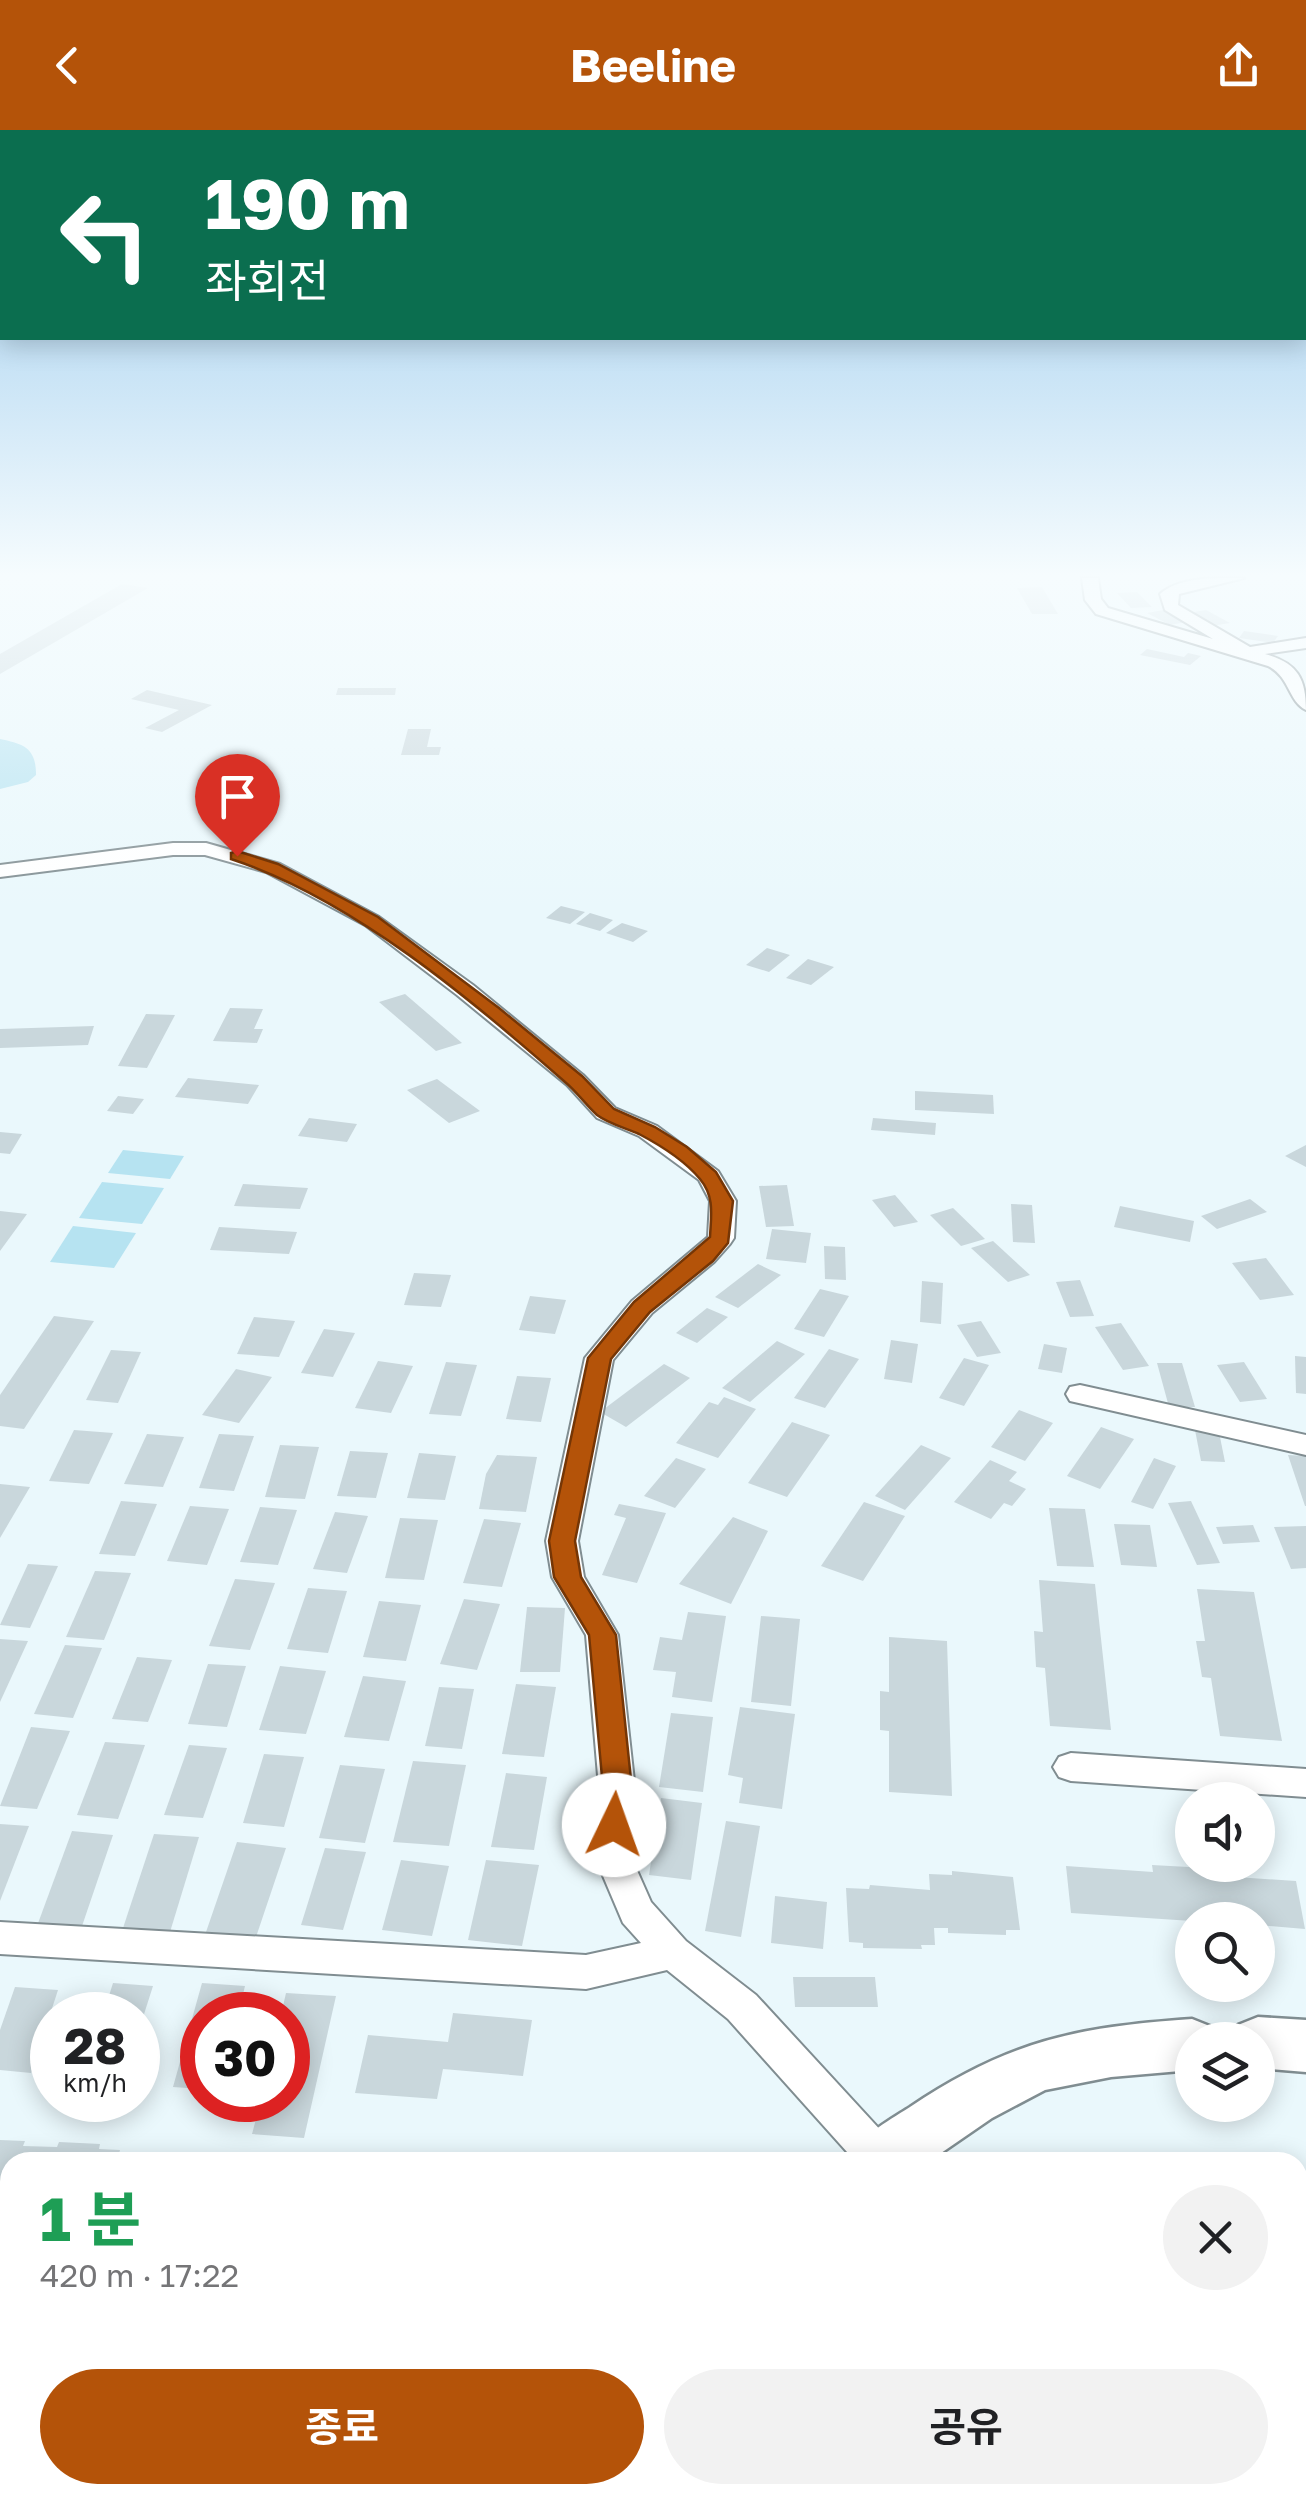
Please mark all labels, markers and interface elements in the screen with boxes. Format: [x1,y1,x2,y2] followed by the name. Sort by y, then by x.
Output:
[40,38,95,93] icon: back
[570,38,736,92] text: Beeline
[1211,38,1266,93] icon: share
[205,160,410,244] text: 190 m
[40,170,170,300] icon: left
[205,253,329,307] text: 좌회전
[195,754,280,857] pin
[210,769,265,824] icon: arrive
[562,1773,666,1877] position arrow
[1175,1782,1275,2122] map controls
[1175,1782,1275,1882] button: sound
[1175,1902,1275,2002] button: search
[180,1992,310,2122] speed limit sign: 30
[64,2015,126,2075] text: 28
[1175,2022,1275,2122] button: layers
[63,2067,127,2098] text: km/h
[40,2182,141,2254] text: 1 분
[1163,2185,1268,2290] button: close
[40,2256,239,2294] text: 420 m · 17:22
[40,2369,644,2484] button: 종료
[664,2369,1268,2484] button: 공유

